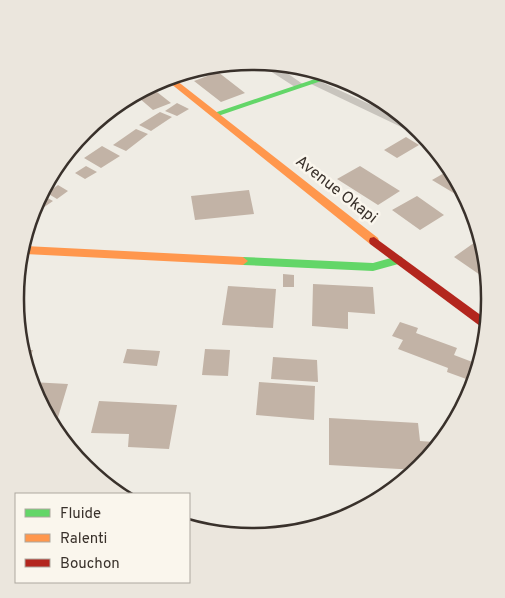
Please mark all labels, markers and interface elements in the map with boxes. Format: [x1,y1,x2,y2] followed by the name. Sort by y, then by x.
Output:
[291,152,381,228] street label: Avenue Okapi
[15,493,190,583] legend
[60,505,101,524] text: Fluide
[60,530,107,549] text: Ralenti
[60,555,120,574] text: Bouchon

